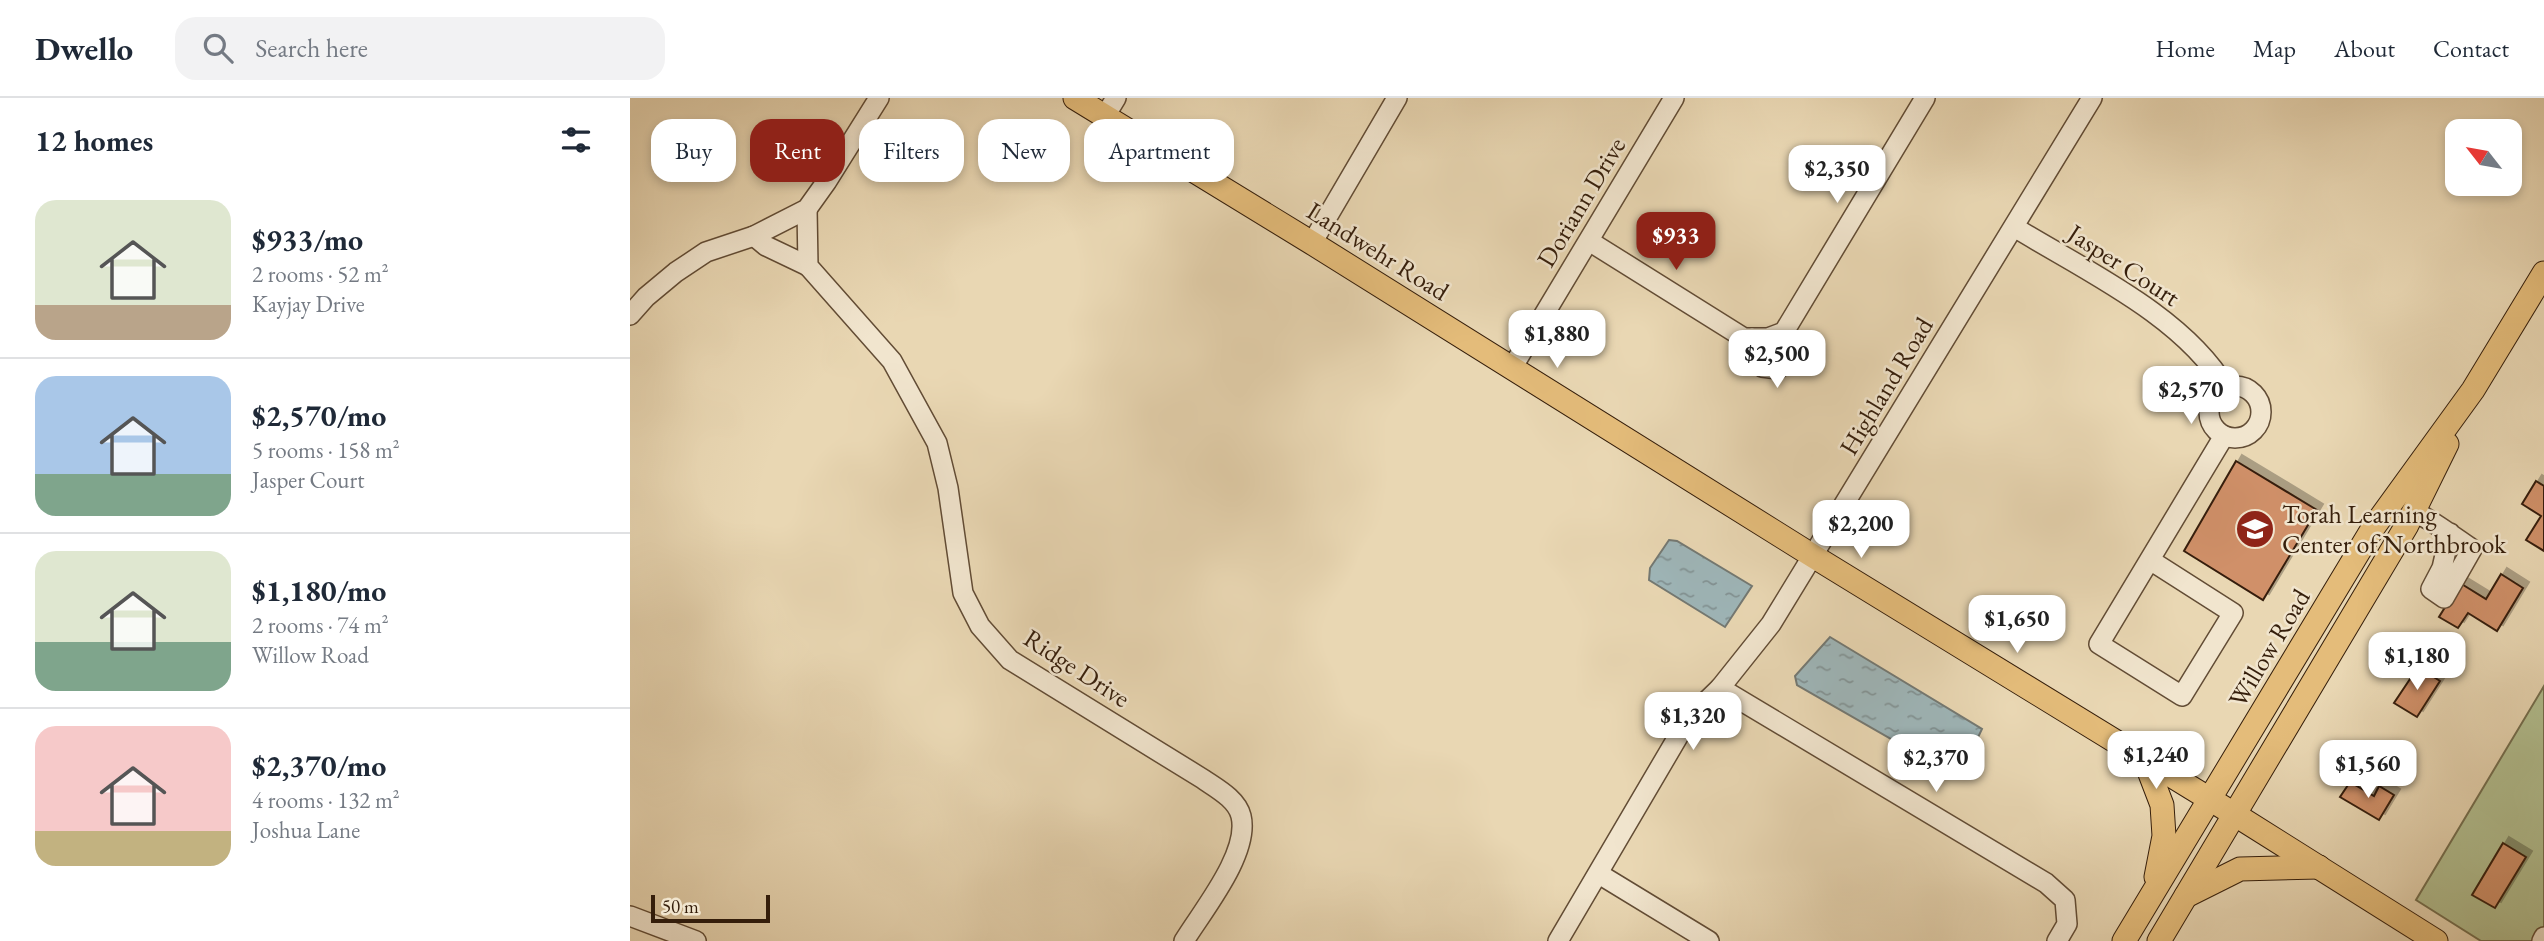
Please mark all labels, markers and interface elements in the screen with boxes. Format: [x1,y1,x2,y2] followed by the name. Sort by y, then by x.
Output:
[175,17,665,80] search box
[35,27,133,70] text: Dwello
[199,29,237,67] icon: search
[255,31,368,65] text: Search here
[2155,33,2215,64] text: Home
[2253,33,2296,64] text: Map
[2334,33,2395,64] text: About
[2433,33,2509,64] text: Contact
[651,119,736,182] chip: Buy
[750,119,845,182] chip: Rent
[859,119,964,182] chip: Filters
[978,119,1070,182] chip: New
[1084,119,1234,182] chip: Apartment
[2445,119,2522,196] north arrow
[2445,119,2522,196] map controls
[35,121,153,160] text: 12 homes
[557,121,595,159] icon: filters
[1529,131,1633,273] street label: Doriann Drive
[1780,146,1894,205] pin: $2,350
[1805,153,1869,183] text: $2,350
[1301,194,1456,309] street label: Landwehr Road
[1635,212,1717,272] pin: $933
[2060,215,2187,314] street label: Jasper Court
[252,220,363,259] text: $933/mo
[1652,220,1700,250] text: $933
[91,228,175,312] icon: home
[252,259,389,289] text: 2 rooms · 52 m²
[252,289,365,319] text: Kayjay Drive
[1500,310,1614,370] pin: $1,880
[1831,310,1941,461] street label: Highland Road
[1525,318,1589,348] text: $1,880
[1720,330,1834,390] pin: $2,500
[1745,338,1809,368] text: $2,500
[2134,366,2248,426] pin: $2,570
[2159,374,2223,404] text: $2,570
[252,396,386,435] text: $2,570/mo
[91,404,175,488] icon: home
[252,435,400,465] text: 5 rooms · 158 m²
[252,465,364,495] text: Jasper Court
[2282,497,2507,561] place label: Torah Learning Center of Northbrook
[1804,500,1918,560] pin: $2,200
[1829,508,1893,538] text: $2,200
[2234,508,2276,550] school or university icon: Torah Learning Center of Northbrook
[252,571,386,610] text: $1,180/mo
[91,579,175,663] icon: home
[2220,582,2318,713] street label: Willow Road
[1960,596,2074,655] pin: $1,650
[1985,603,2049,633] text: $1,650
[252,610,389,640] text: 2 rooms · 74 m²
[1017,621,1137,715] street label: Ridge Drive
[2360,632,2474,692] pin: $1,180
[252,640,369,670] text: Willow Road
[2385,640,2449,670] text: $1,180
[1636,692,1750,752] pin: $1,320
[1661,700,1725,730] text: $1,320
[2099,732,2213,791] pin: $1,240
[1879,734,1993,794] pin: $2,370
[2124,739,2188,769] text: $1,240
[2311,740,2425,800] pin: $1,560
[1904,742,1968,772] text: $2,370
[252,746,386,785] text: $2,370/mo
[2336,748,2400,778] text: $1,560
[91,754,175,838] icon: home
[252,785,400,815] text: 4 rooms · 132 m²
[252,815,360,845] text: Joshua Lane
[651,892,770,924] scale bar
[662,894,699,919] text: 50 m

